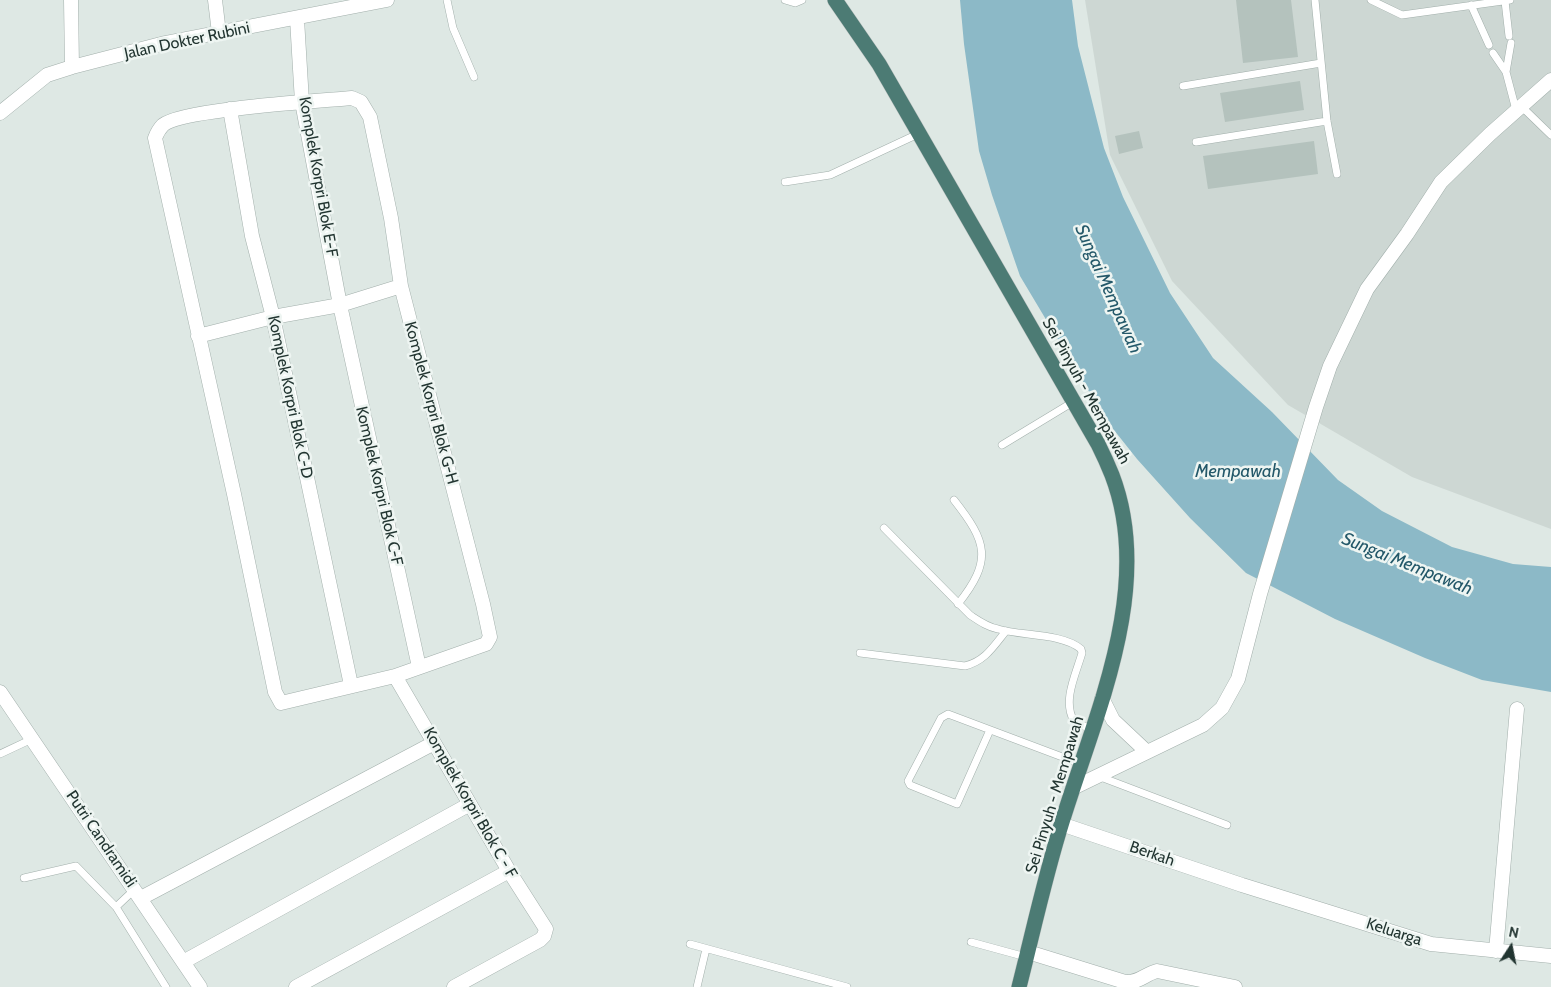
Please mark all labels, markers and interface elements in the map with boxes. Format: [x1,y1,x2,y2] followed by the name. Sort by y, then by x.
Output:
[123,18,251,64] street label: Jalan Dokter Rubini
[294,95,342,259] street label: Komplek Korpri Blok E-F
[1070,221,1146,357] water label: Sungai Mempawah
[263,314,317,480] street label: Komplek Korpri Blok C-D
[1038,315,1134,467] street label: Sei Pinyuh - Mempawah
[400,319,462,487] street label: Komplek Korpri Blok G-H
[351,404,407,568] street label: Komplek Korpri Blok C-F
[1195,461,1281,483] water label: Mempawah
[1339,528,1475,600] water label: Sungai Mempawah
[1022,714,1088,876] street label: Sei Pinyuh - Mempawah
[419,724,521,882] street label: Komplek Korpri Blok C - F
[62,787,140,891] street label: Putri Candramidi
[1127,837,1177,871] street label: Berkah
[1364,914,1424,950] street label: Keluarga
[1486,922,1536,972] north arrow
[1507,922,1520,942] text: N

